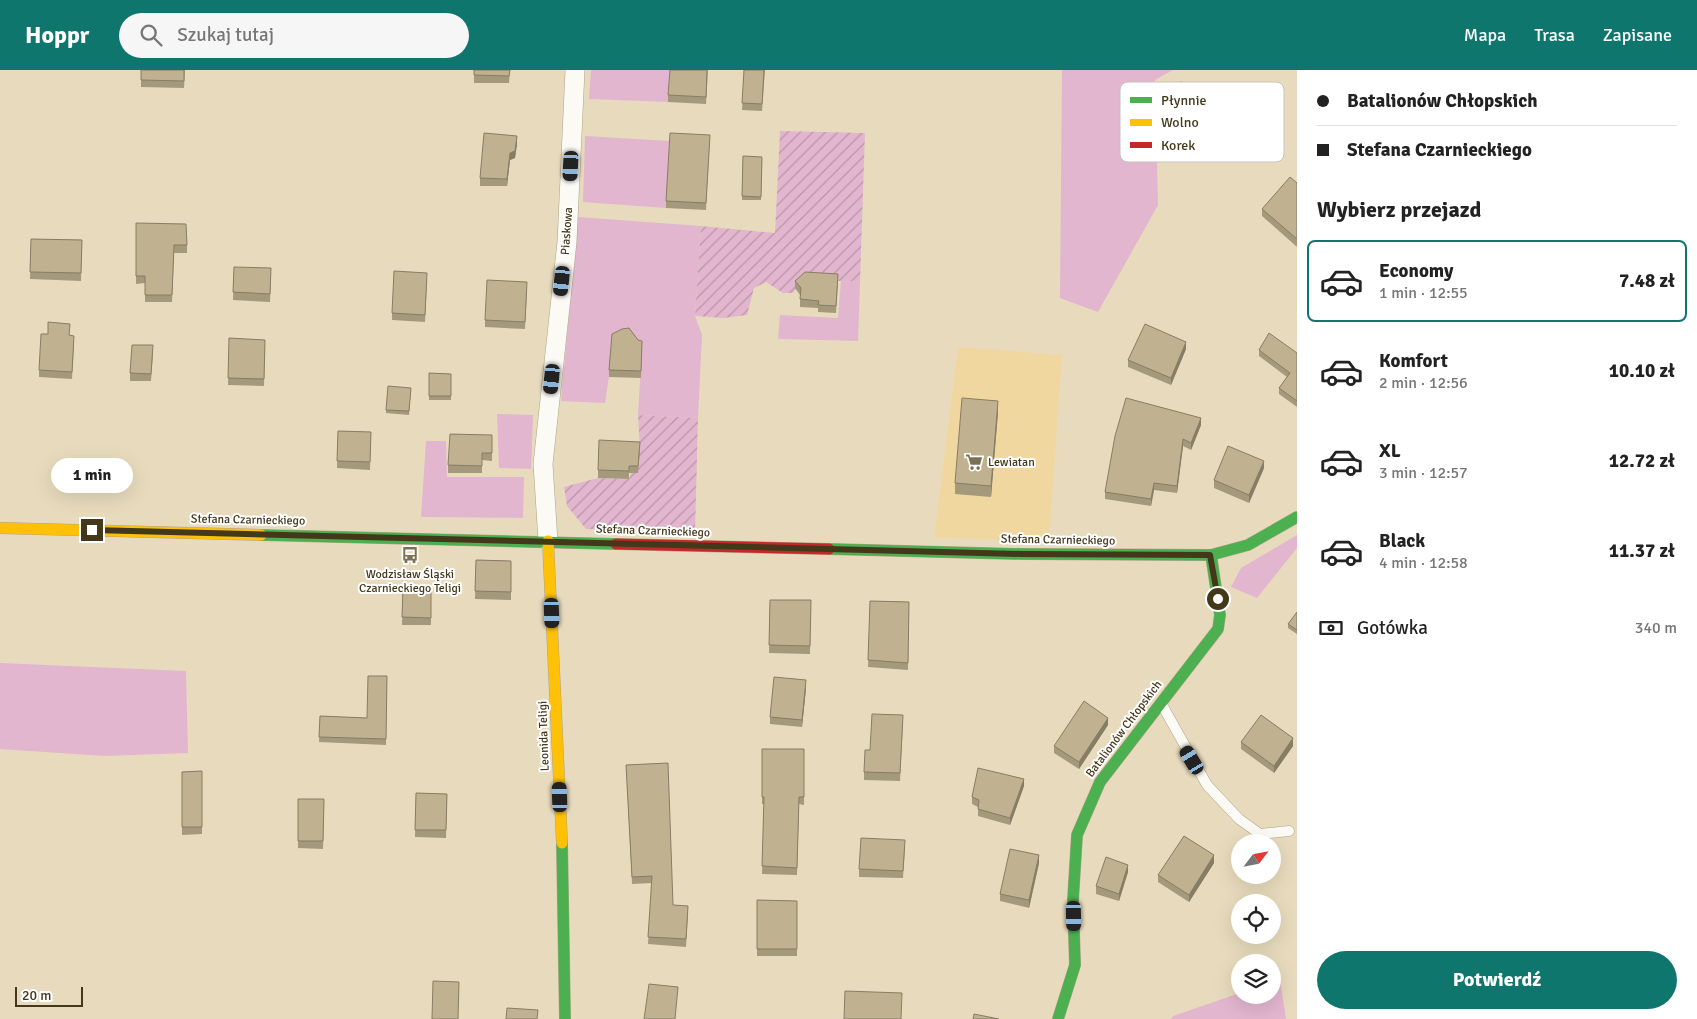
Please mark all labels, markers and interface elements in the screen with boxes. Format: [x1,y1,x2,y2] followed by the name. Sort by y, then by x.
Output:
[119,13,469,58] search box
[25,20,89,50] text: Hoppr
[137,21,165,49] icon: search
[177,23,274,47] text: Szukaj tutaj
[1464,24,1506,46] text: Mapa
[1534,24,1575,46] text: Trasa
[1603,24,1672,46] text: Zapisane
[1120,82,1284,162] legend
[1347,89,1538,113] text: Batalionów Chłopskich
[1161,92,1206,109] text: Płynnie
[1161,114,1199,131] text: Wolno
[1161,137,1195,154] text: Korek
[1347,138,1532,162] text: Stefana Czarnieckiego
[562,151,579,181] car
[1317,196,1481,223] text: Wybierz przejazd
[558,207,576,255] street label: Piaskowa
[1319,259,1364,304] icon: car
[1379,259,1453,283] text: Economy
[552,265,571,297] car
[1619,269,1675,293] text: 7.48 zł
[1379,283,1468,303] text: 1 min · 12:55
[1319,349,1364,394] icon: car
[1379,349,1448,373] text: Komfort
[1609,359,1675,383] text: 10.10 zł
[542,363,561,395] car
[1379,373,1468,393] text: 2 min · 12:56
[1319,439,1364,484] icon: car
[1379,439,1401,463] text: XL
[1609,449,1675,473] text: 12.72 zł
[964,452,984,472] supermarket icon: Lewiatan
[988,455,1035,470] place label: Lewiatan
[51,458,133,492] callout: 1 min
[1379,463,1468,483] text: 3 min · 12:57
[73,465,111,485] text: 1 min
[191,512,305,528] street label: Stefana Czarnieckiego
[81,519,103,541] route end
[596,522,710,540] street label: Stefana Czarnieckiego
[1319,529,1364,574] icon: car
[1379,529,1425,553] text: Black
[1001,532,1115,548] street label: Stefana Czarnieckiego
[1609,539,1675,563] text: 11.37 zł
[400,545,420,565] bus stop icon: Wodzisław Śląski Czarnieckiego Teligi
[1379,553,1468,573] text: 4 min · 12:58
[359,567,461,596] place label: Wodzisław Śląski Czarnieckiego Teligi
[1207,588,1229,610] route start
[543,598,560,628] car
[1317,614,1345,642] icon: cash
[1357,616,1428,640] text: Gotówka
[1635,618,1677,638] text: 340 m
[1083,678,1165,780] street label: Batalionów Chłopskich
[535,701,553,771] street label: Leonida Teligi
[1177,743,1206,777] car
[551,782,568,812] car
[1231,834,1281,884] north arrow
[1231,834,1281,1004] map controls
[1231,894,1281,944] button: locate
[1066,901,1081,931] car
[1317,951,1677,1009] button: Potwierdź
[1231,954,1281,1004] button: layers
[15,984,82,1007] scale bar
[22,987,51,1004] text: 20 m

